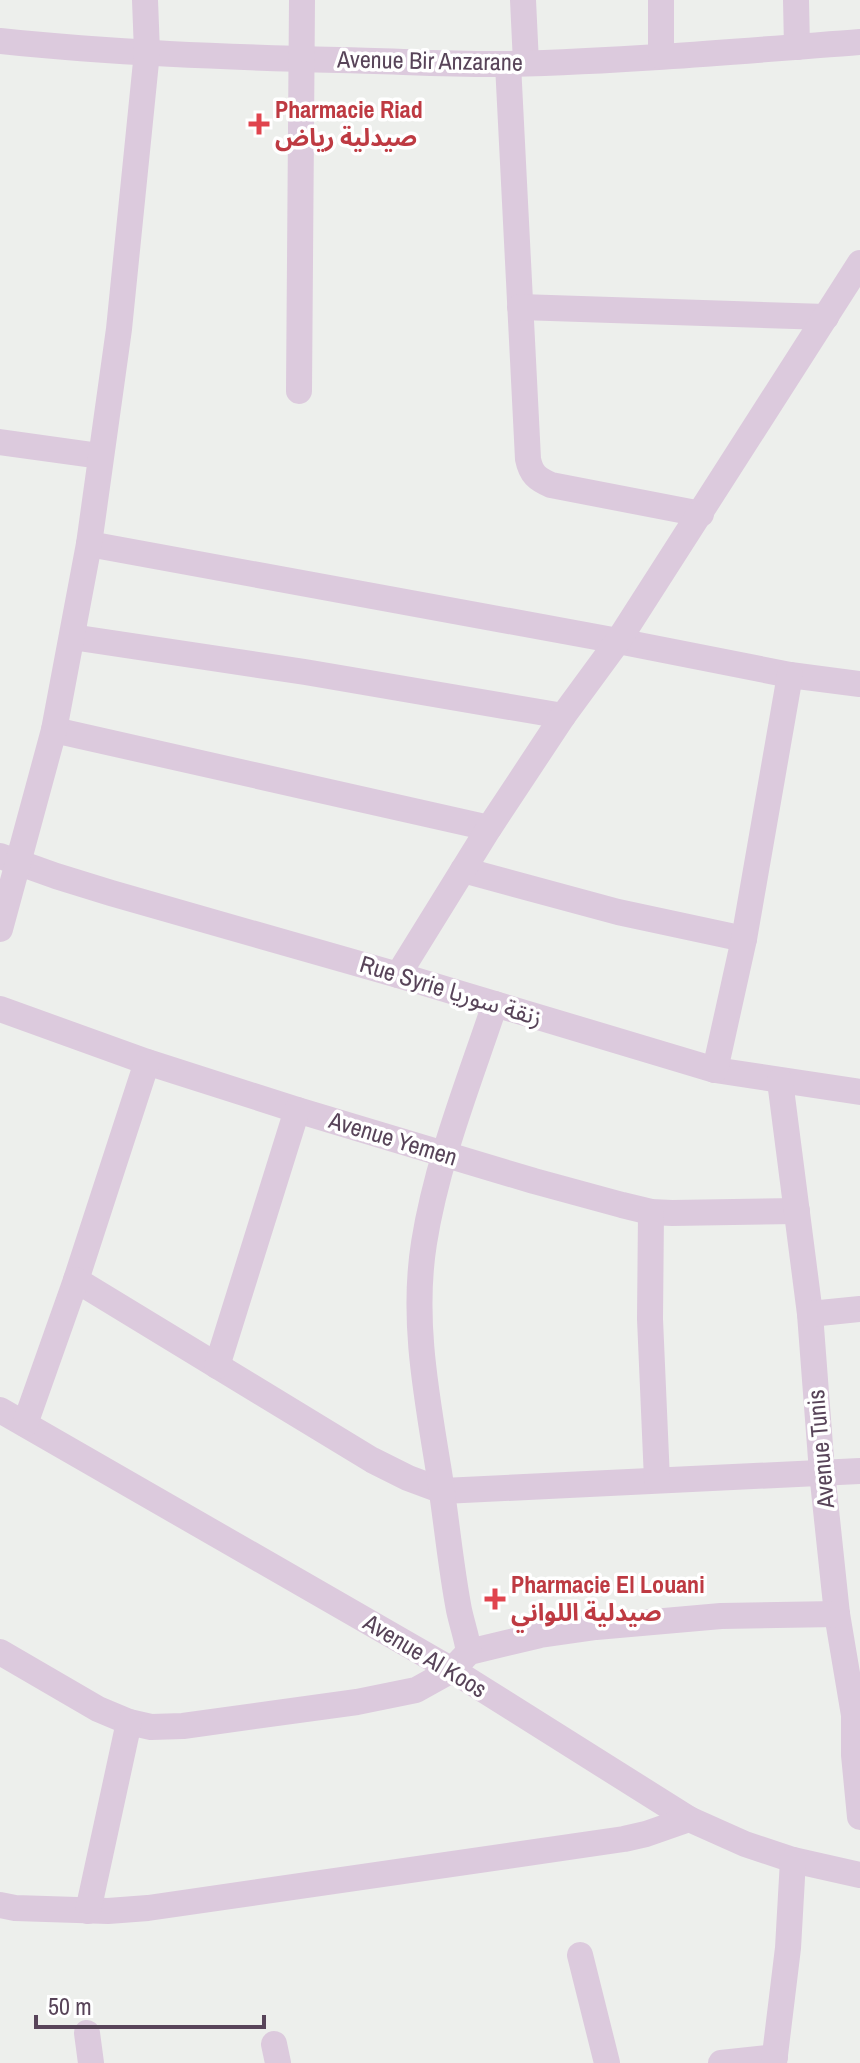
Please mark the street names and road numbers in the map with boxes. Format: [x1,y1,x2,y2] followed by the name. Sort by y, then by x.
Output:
[336,42,523,78] street label: Avenue Bir Anzarane
[356,947,546,1033] street label: Rue Syrie زنقة سوريا
[324,1103,461,1173] street label: Avenue Yemen
[799,1388,841,1511] street label: Avenue Tunis
[357,1605,493,1705] street label: Avenue Al Koos

